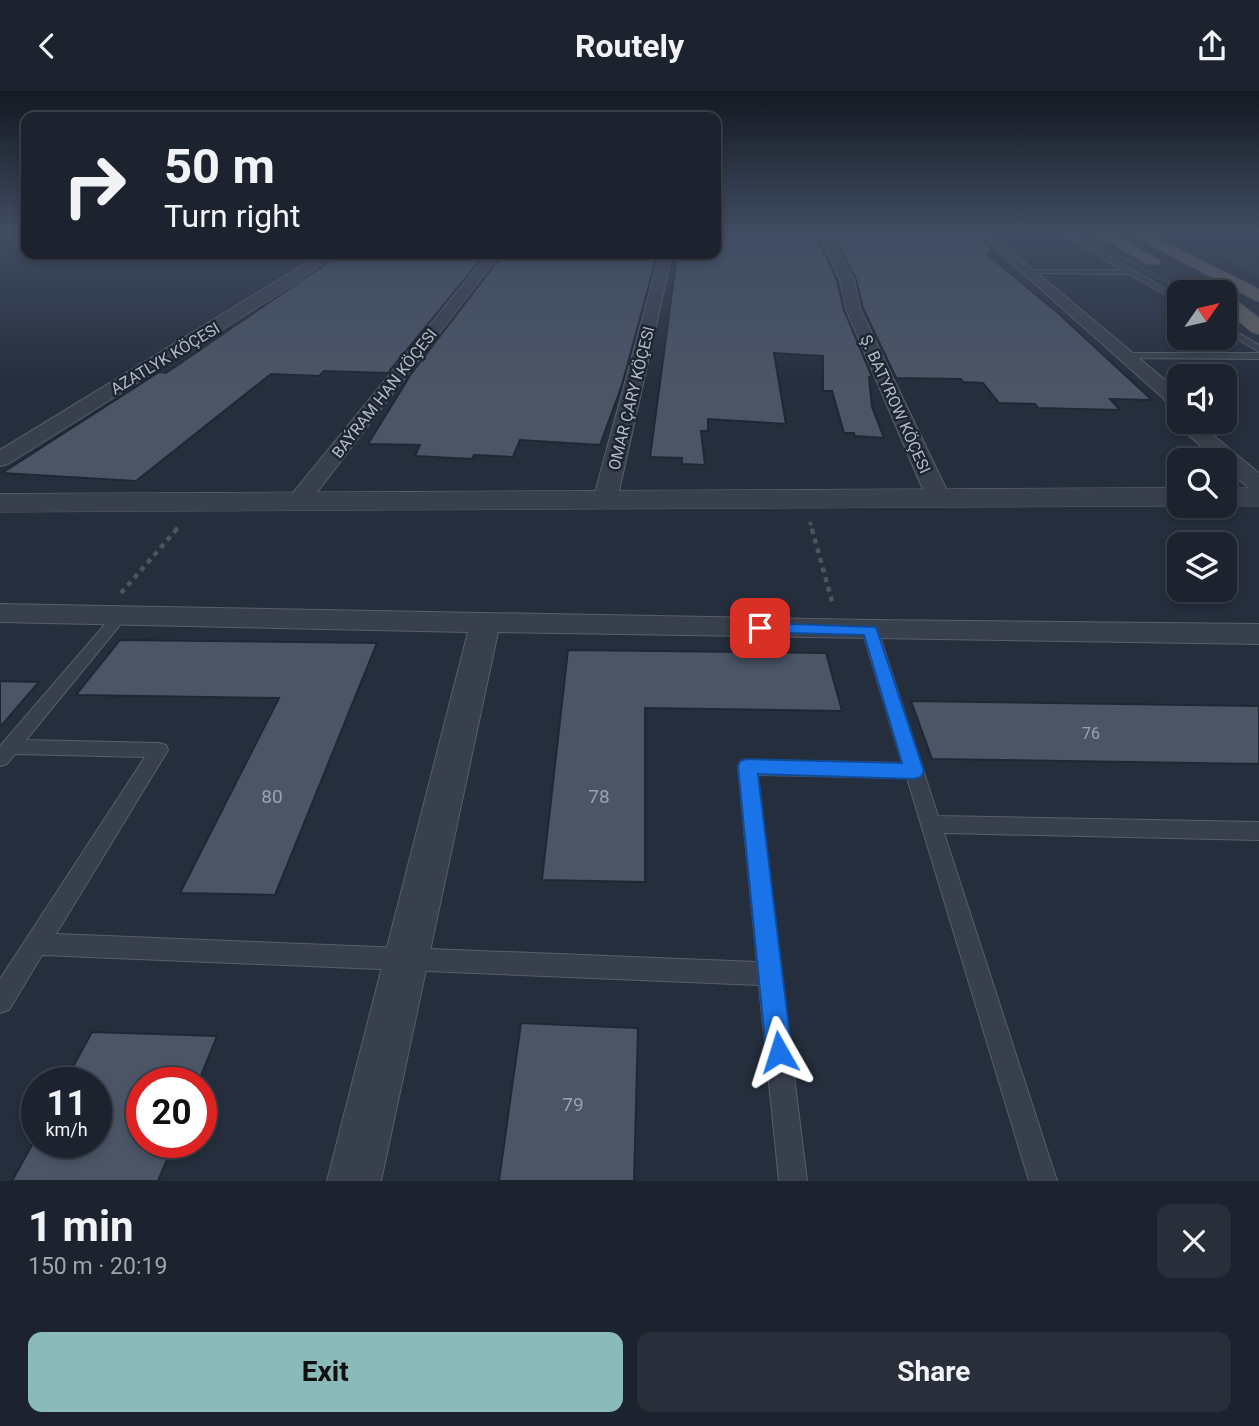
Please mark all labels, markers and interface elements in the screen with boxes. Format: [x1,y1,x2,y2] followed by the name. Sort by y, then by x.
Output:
[28,27,66,65] icon: back
[575,27,684,65] text: Routely
[1193,27,1231,65] icon: share
[164,138,275,195] text: 50 m
[49,140,140,231] icon: right
[164,197,300,235] text: Turn right
[1167,280,1237,350] north arrow
[1167,280,1237,602] map controls
[107,318,223,398] street label: AZATLYK KÖÇESI
[604,324,659,472] street label: OMAR ÇARY KÖÇESI
[328,325,441,462] street label: BAÝRAM HAN KÖÇESI
[856,332,935,476] street label: Ş. BATYROW KÖÇESI
[1167,364,1237,434] button: sound
[1167,448,1237,518] button: search
[1167,532,1237,602] button: layers
[730,598,790,658] pin
[741,609,779,647] icon: arrive
[1082,724,1100,743] house number: 76
[261,785,283,808] house number: 80
[588,785,610,808] house number: 78
[742,1015,816,1089] position arrow
[126,1067,217,1158] speed limit sign: 20
[46,1083,87,1124] text: 11
[562,1093,584,1116] house number: 79
[45,1119,88,1140] text: km/h
[28,1202,134,1251] text: 1 min
[1157,1204,1231,1278] button: close
[28,1253,167,1280] text: 150 m · 20:19
[28,1332,623,1412] button: Exit
[637,1332,1231,1412] button: Share

